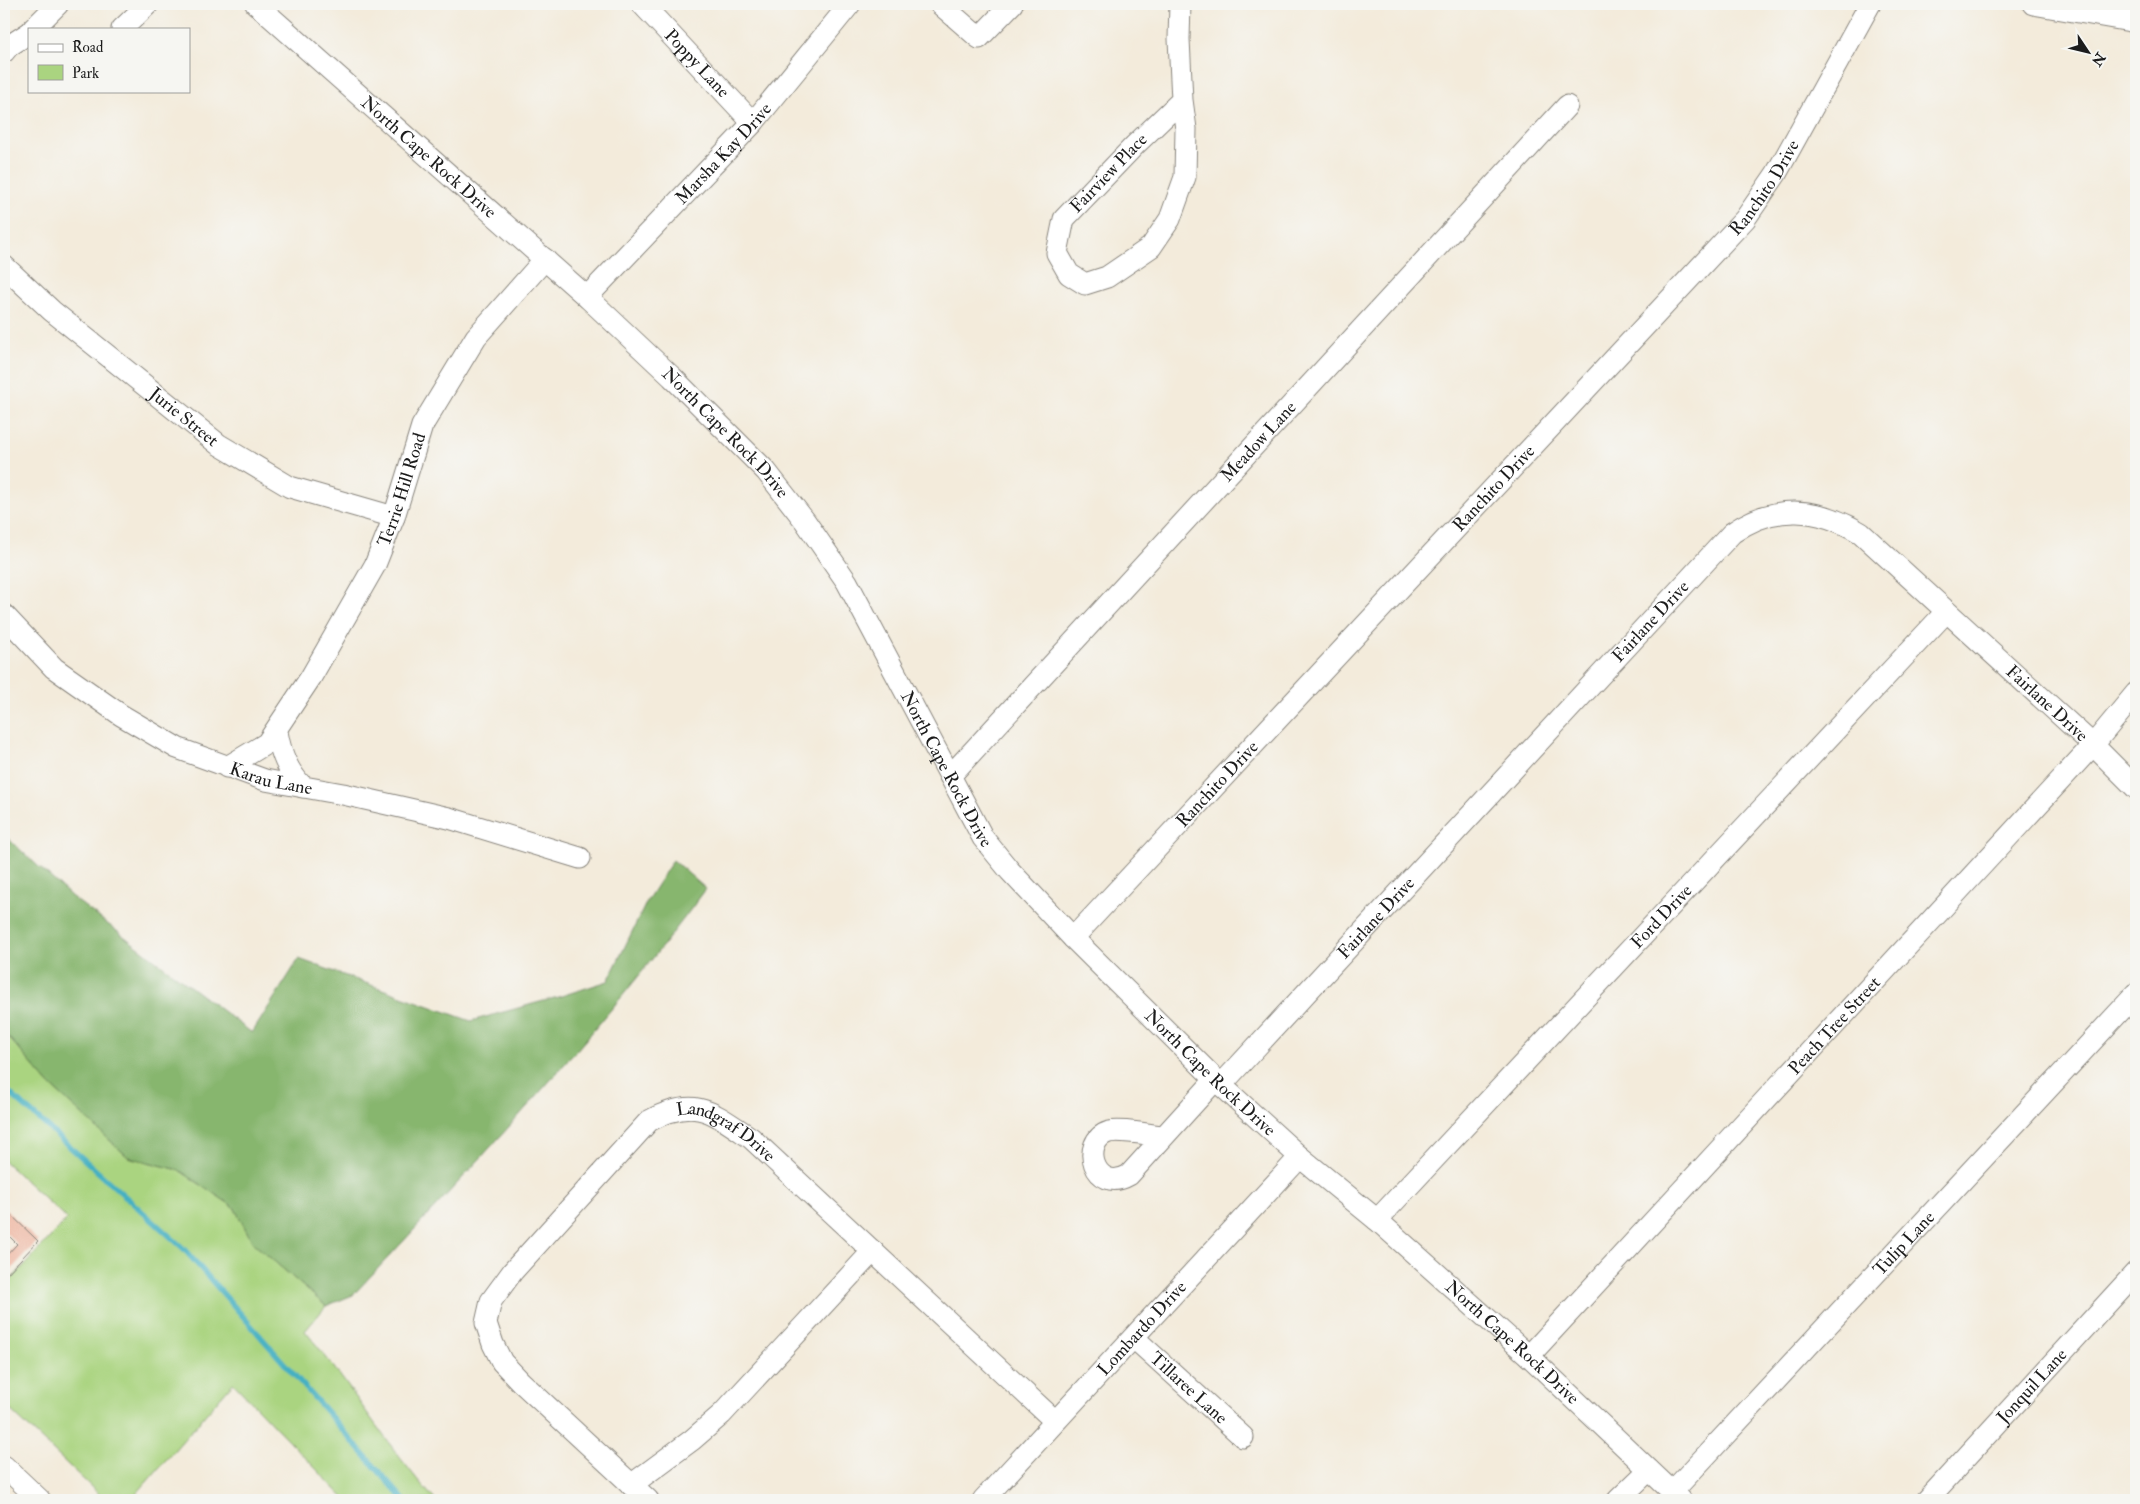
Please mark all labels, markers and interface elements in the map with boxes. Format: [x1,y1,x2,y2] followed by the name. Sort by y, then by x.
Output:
[659,24,735,103] street label: Poppy Lane
[28,28,190,92] legend
[2062,28,2112,78] north arrow
[72,38,104,57] text: Road
[2087,48,2109,70] text: N
[72,64,99,83] text: Park
[356,91,502,224] street label: North Cape Rock Drive
[670,98,777,209] street label: Marsha Kay Drive
[1065,128,1153,218] street label: Fairview Place
[1724,136,1805,241] street label: Ranchito Drive
[657,362,794,503] street label: North Cape Rock Drive
[144,382,223,452] street label: Jurie Street
[1216,396,1302,487] street label: Meadow Lane
[372,430,431,550] street label: Terrie Hill Road
[1448,440,1540,536] street label: Ranchito Drive
[1607,575,1695,667] street label: Fairlane Drive
[2001,660,2093,747] street label: Fairlane Drive
[895,687,997,853] street label: North Cape Rock Drive
[1171,736,1264,832] street label: Ranchito Drive
[227,757,315,800] street label: Karau Lane
[1333,872,1420,964] street label: Fairlane Drive
[1626,879,1698,954] street label: Ford Drive
[1783,972,1886,1080] street label: Peach Tree Street
[1139,1005,1281,1142] street label: North Cape Rock Drive
[675,1097,780,1167] street label: Landgraf Drive
[1868,1206,1940,1281] street label: Tulip Lane
[1093,1276,1192,1381] street label: Lombardo Drive
[1440,1276,1584,1410] street label: North Cape Rock Drive
[1991,1343,2073,1429] street label: Jonquil Lane
[1145,1347,1233,1430] street label: Tillaree Lane

